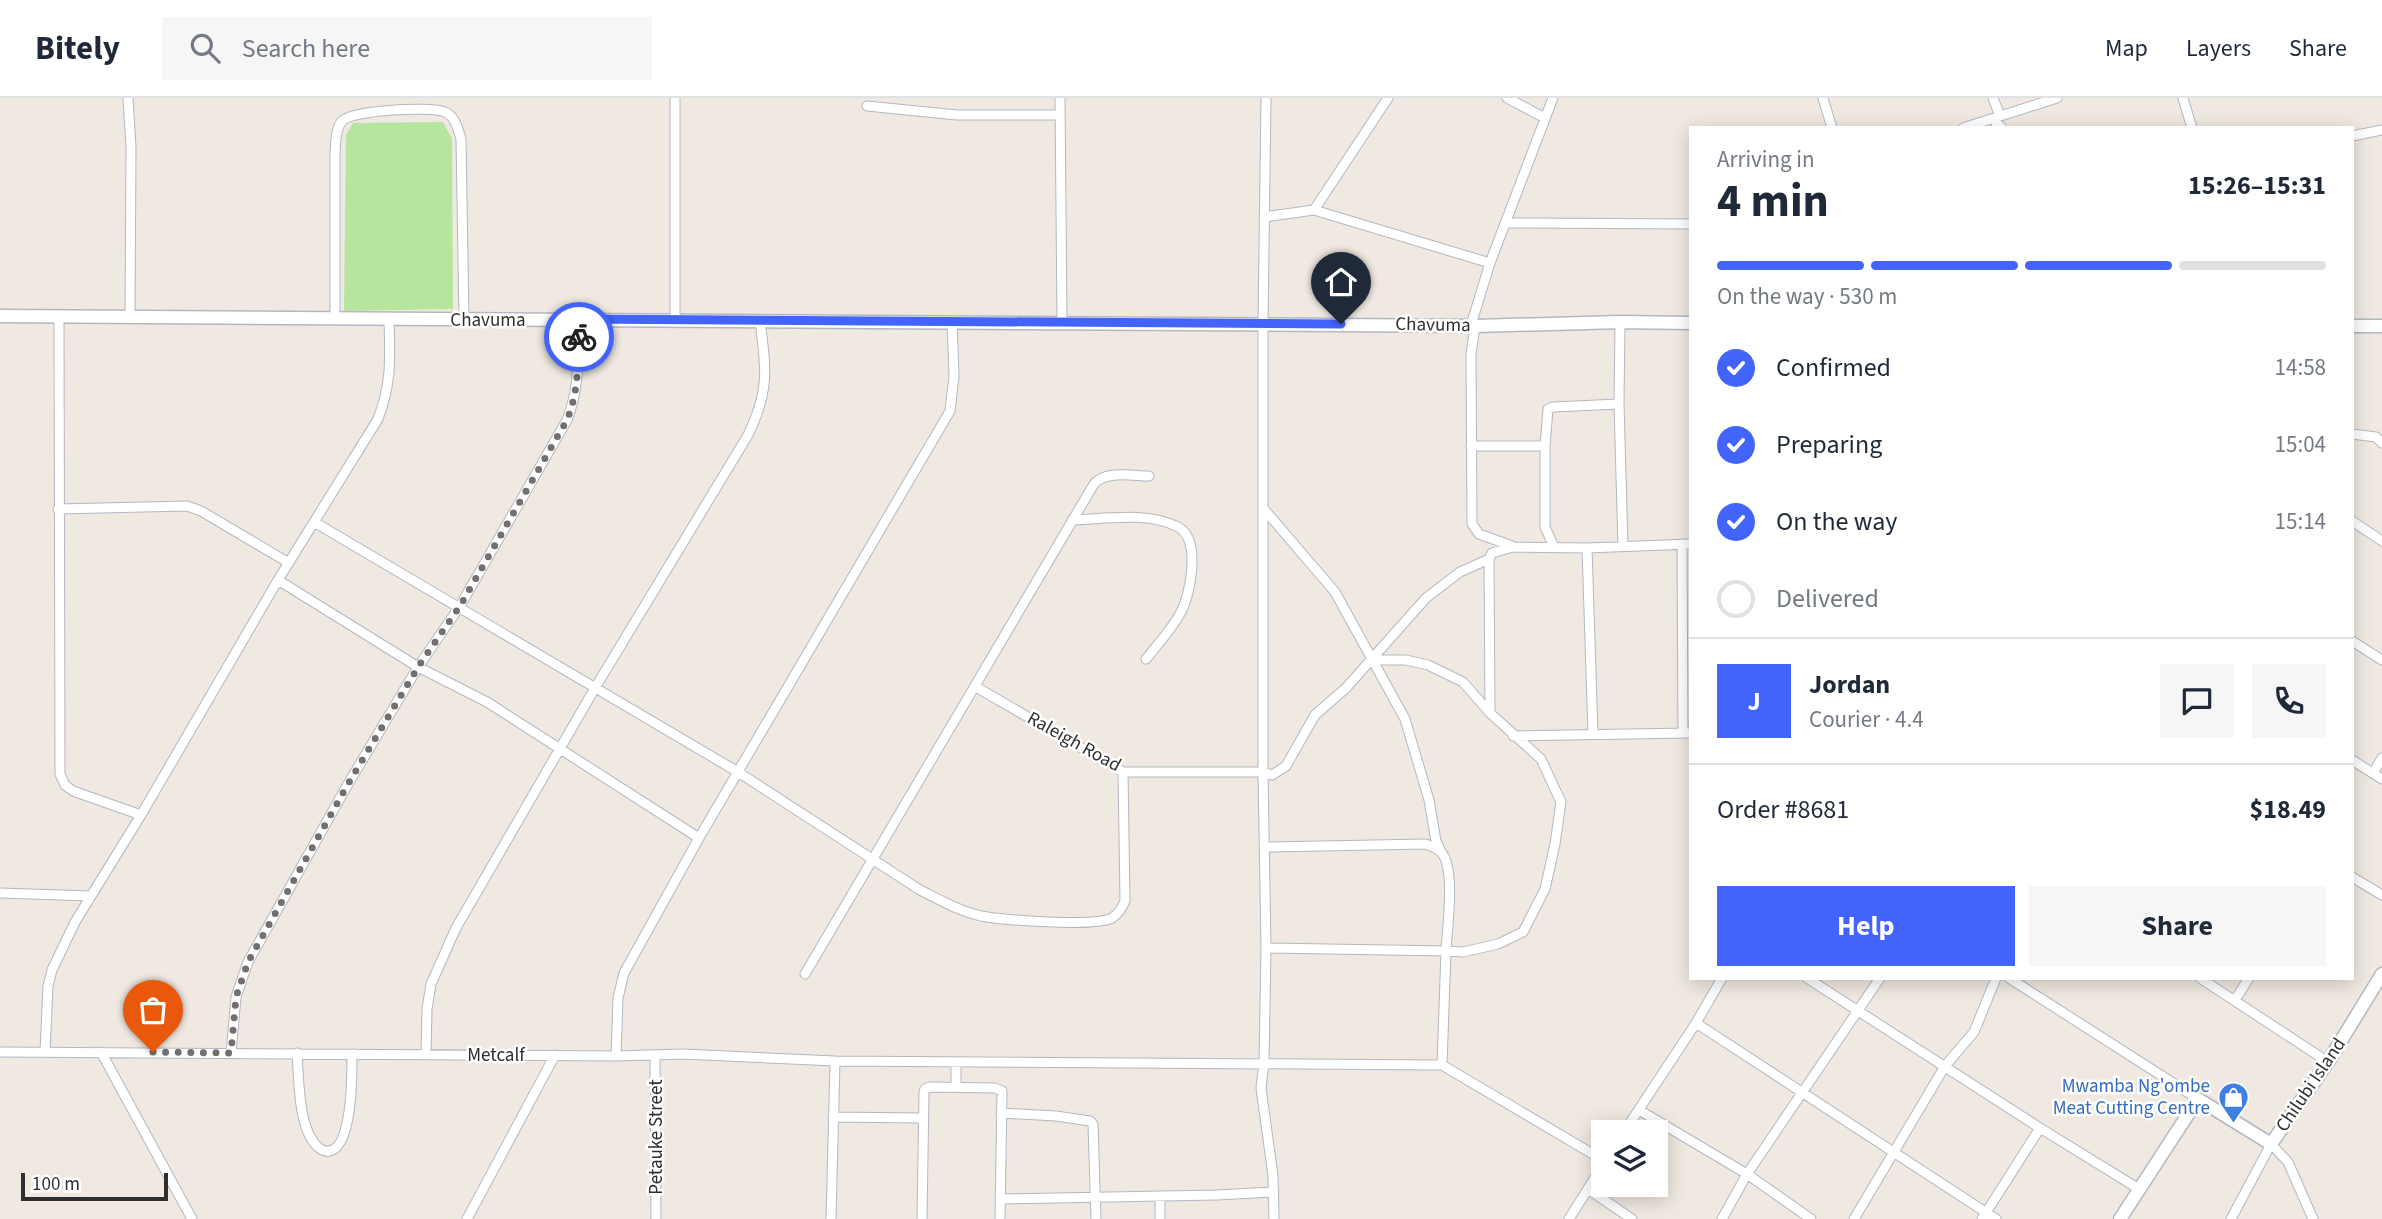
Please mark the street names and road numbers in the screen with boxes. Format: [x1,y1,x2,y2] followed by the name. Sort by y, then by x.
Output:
[450,307,526,334] street label: Chavuma
[1395,311,1471,339] street label: Chavuma
[1022,705,1126,779] street label: Raleigh Road
[2270,1033,2352,1137] street label: Chilubi Island
[467,1042,526,1069] street label: Metcalf
[643,1079,670,1195] street label: Petauke Street

